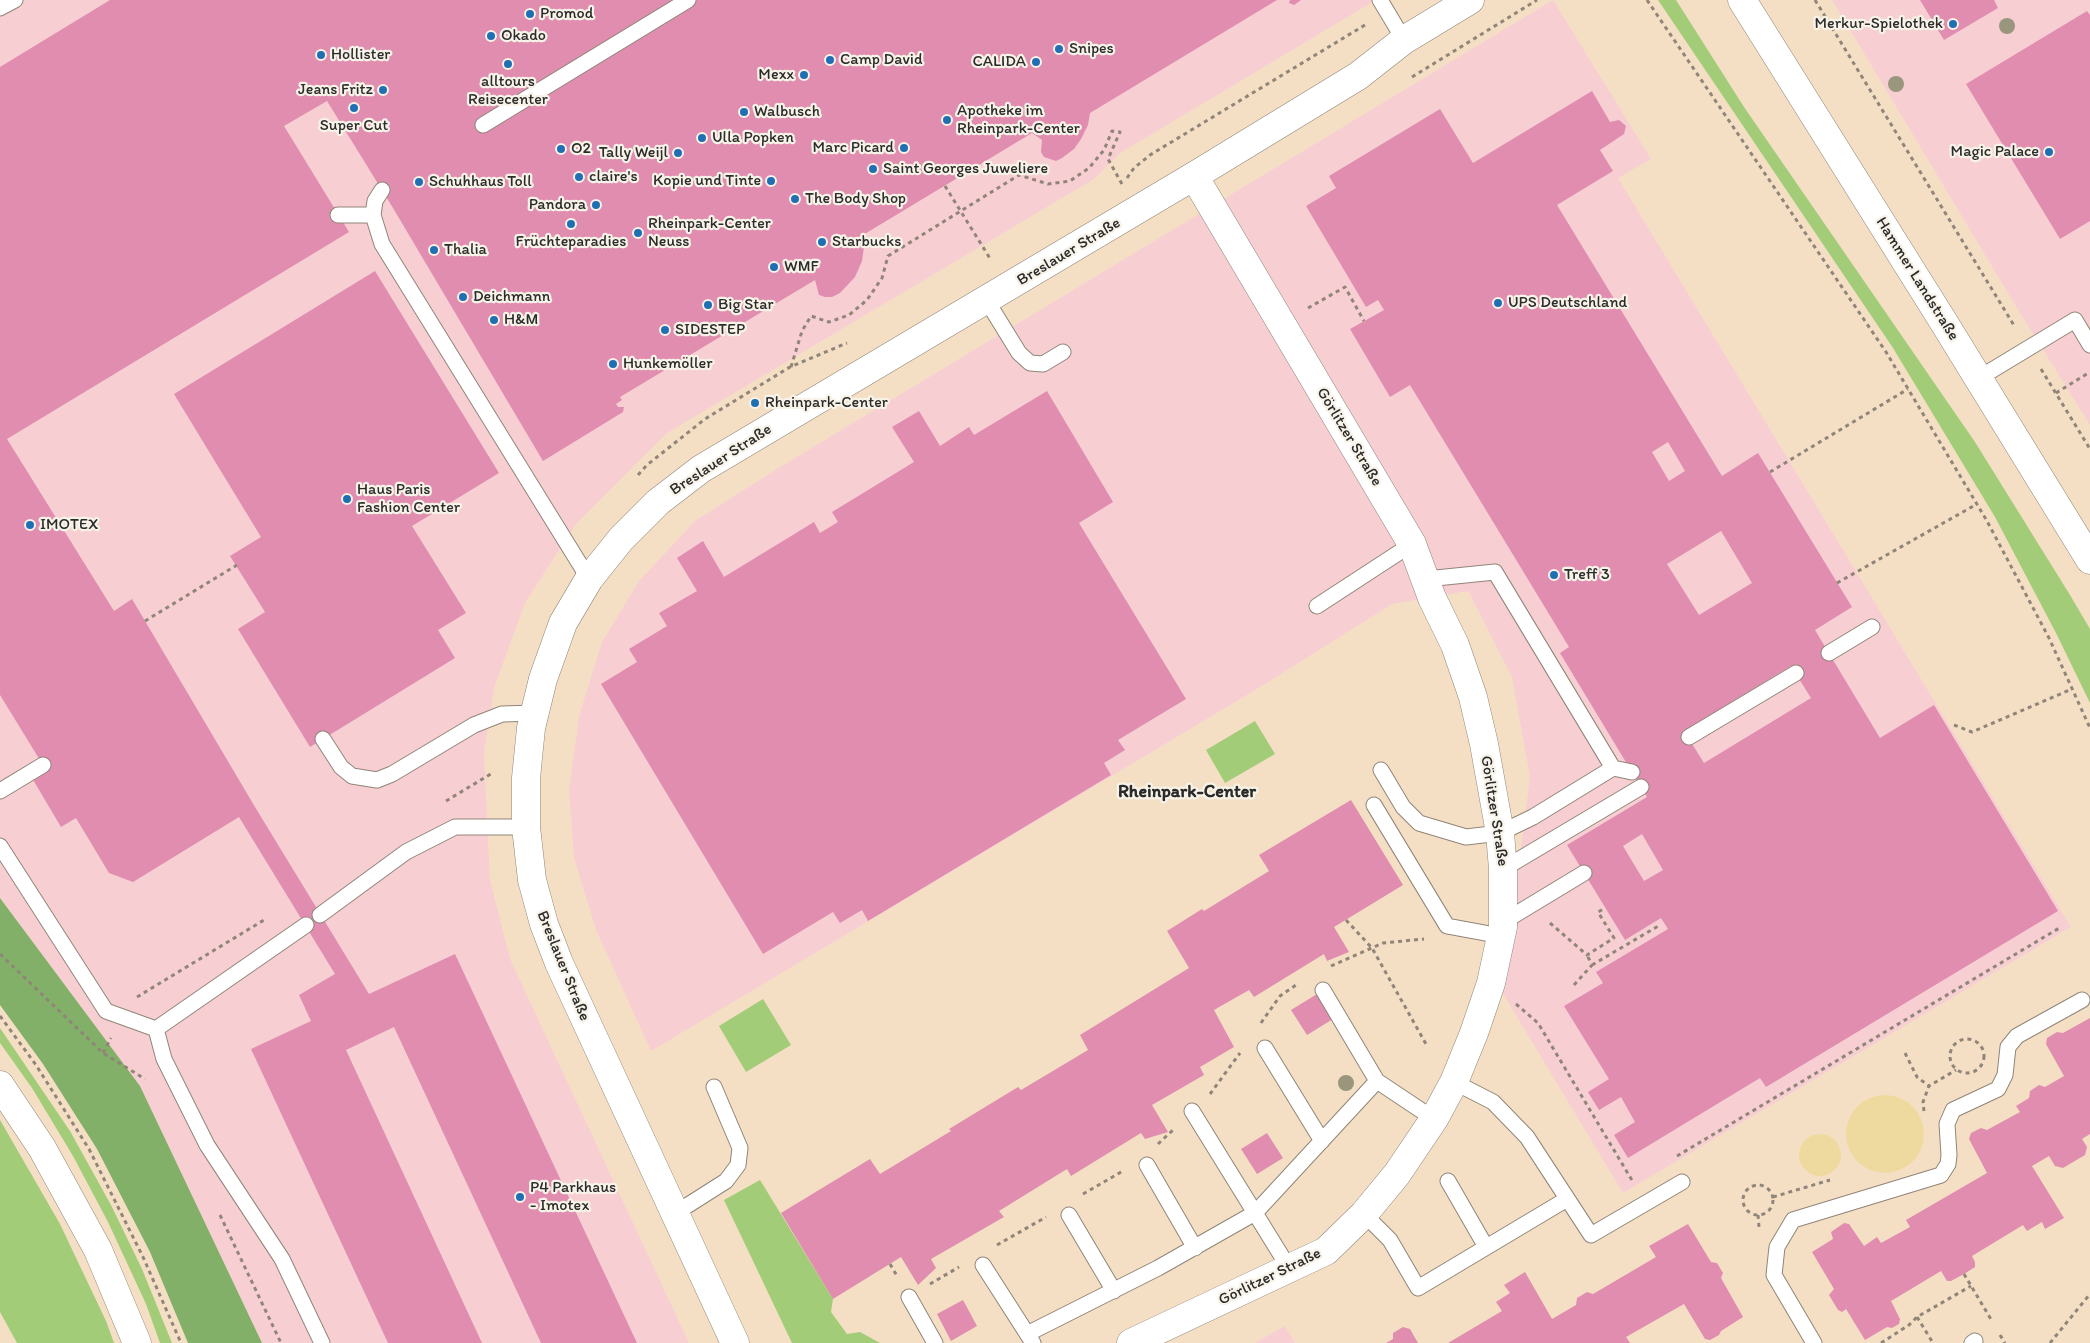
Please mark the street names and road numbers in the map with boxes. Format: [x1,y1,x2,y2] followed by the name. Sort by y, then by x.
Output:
[1014,214,1124,290] street label: Breslauer Straße
[1871,214,1963,344] street label: Hammer Landstraße
[1312,384,1386,490] street label: Görlitzer Straße
[667,420,775,500] street label: Breslauer Straße
[1476,754,1512,868] street label: Görlitzer Straße
[532,908,594,1024] street label: Breslauer Straße
[1216,1244,1324,1310] street label: Görlitzer Straße

